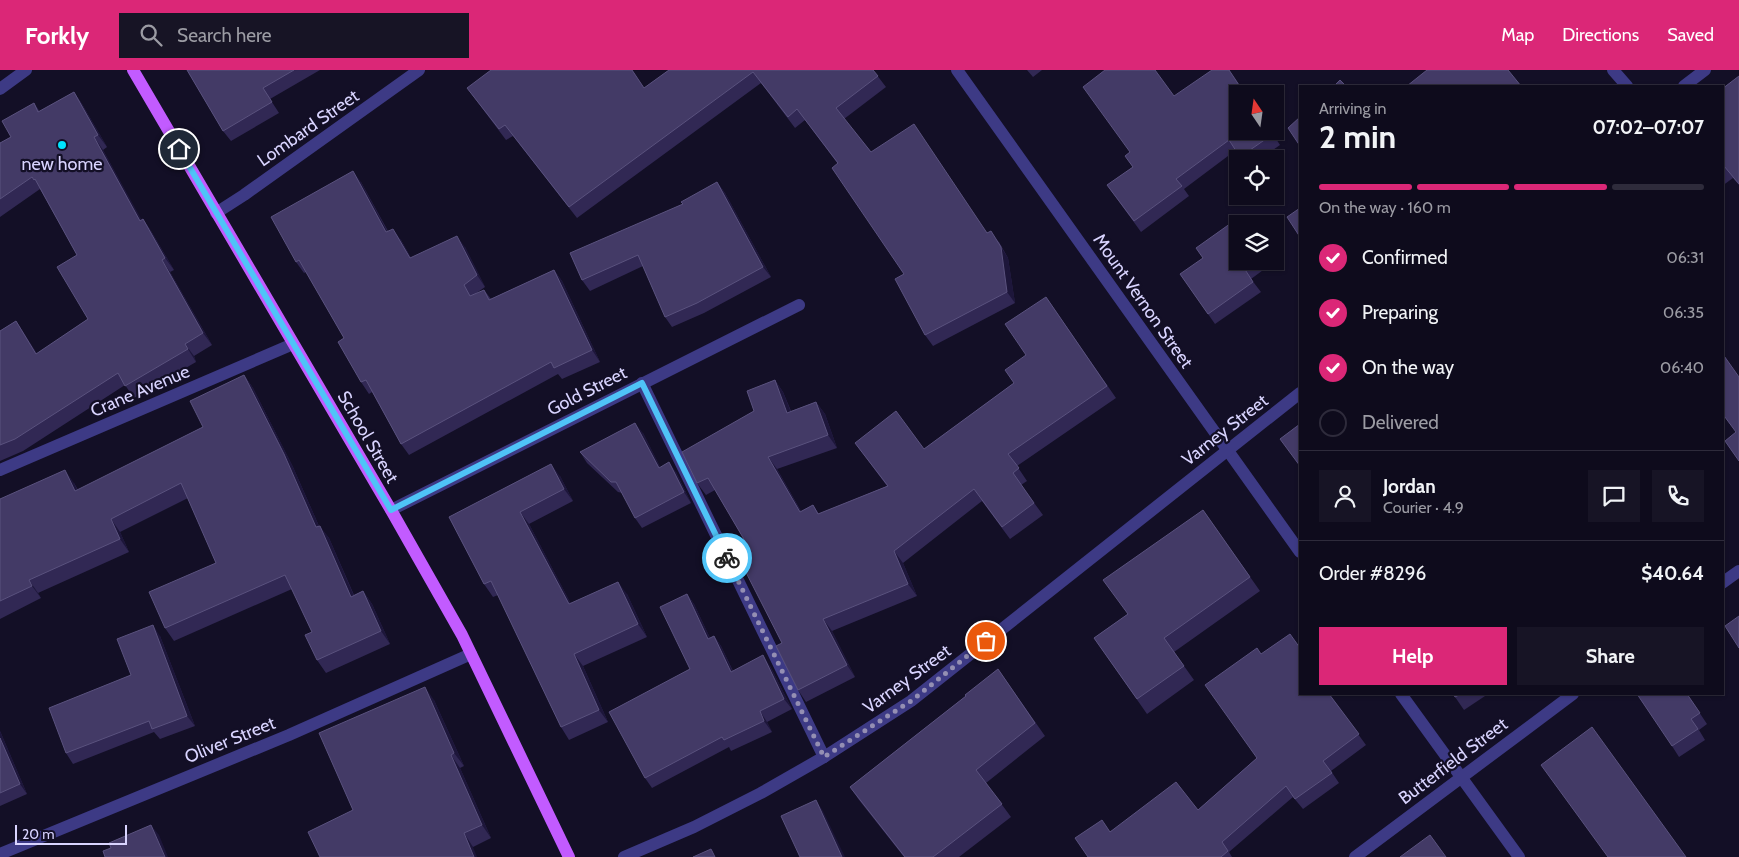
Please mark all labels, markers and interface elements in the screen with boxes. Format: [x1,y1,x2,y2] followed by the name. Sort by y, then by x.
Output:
[119,13,469,58] search box
[25,21,89,50] text: Forkly
[137,21,165,49] icon: search
[177,24,272,47] text: Search here
[1501,24,1534,46] text: Map
[1562,24,1639,46] text: Directions
[1667,24,1714,46] text: Saved
[253,85,363,171] street label: Lombard Street
[1229,85,1284,140] north arrow
[1229,85,1284,270] map controls
[1319,99,1386,118] text: Arriving in
[1593,116,1704,139] text: 07:02–07:07
[1319,117,1396,156] text: 2 min
[158,128,200,170] pin
[165,135,193,163] icon: home
[56,139,68,151] marker: new home
[1229,150,1284,205] button: locate
[21,153,103,175] place label: new home
[1319,198,1451,217] text: On the way · 160 m
[1229,215,1284,270] button: layers
[1088,230,1198,372] street label: Mount Vernon Street
[1319,244,1347,272] icon: check
[1362,246,1448,269] text: Confirmed
[1667,248,1704,267] text: 06:31
[1319,299,1347,327] icon: check
[1362,301,1438,324] text: Preparing
[1663,303,1704,322] text: 06:35
[1319,354,1347,382] icon: check
[1362,356,1454,379] text: On the way
[1660,358,1704,377] text: 06:40
[87,360,193,422] street label: Crane Avenue
[544,362,630,420] street label: Gold Street
[333,387,403,487] street label: School Street
[1178,390,1272,470] street label: Varney Street
[1362,411,1439,434] text: Delivered
[1319,470,1371,522] button: person
[1588,470,1640,522] button: chat
[1652,470,1704,522] button: phone
[1383,475,1436,498] text: Jordan
[1383,498,1464,517] text: Courier · 4.9
[702,533,752,583] courier
[713,544,741,572] icon: bike
[1319,562,1426,585] text: Order #8296
[1641,562,1704,585] text: $40.64
[965,620,1007,662] pin
[972,627,1000,655] icon: bag
[1319,627,1507,685] button: Help
[1517,627,1704,685] button: Share
[859,640,955,718] street label: Varney Street
[181,712,279,768] street label: Oliver Street
[1394,713,1512,809] street label: Butterfield Street
[15,822,128,845] scale bar
[22,825,55,843] text: 20 m

